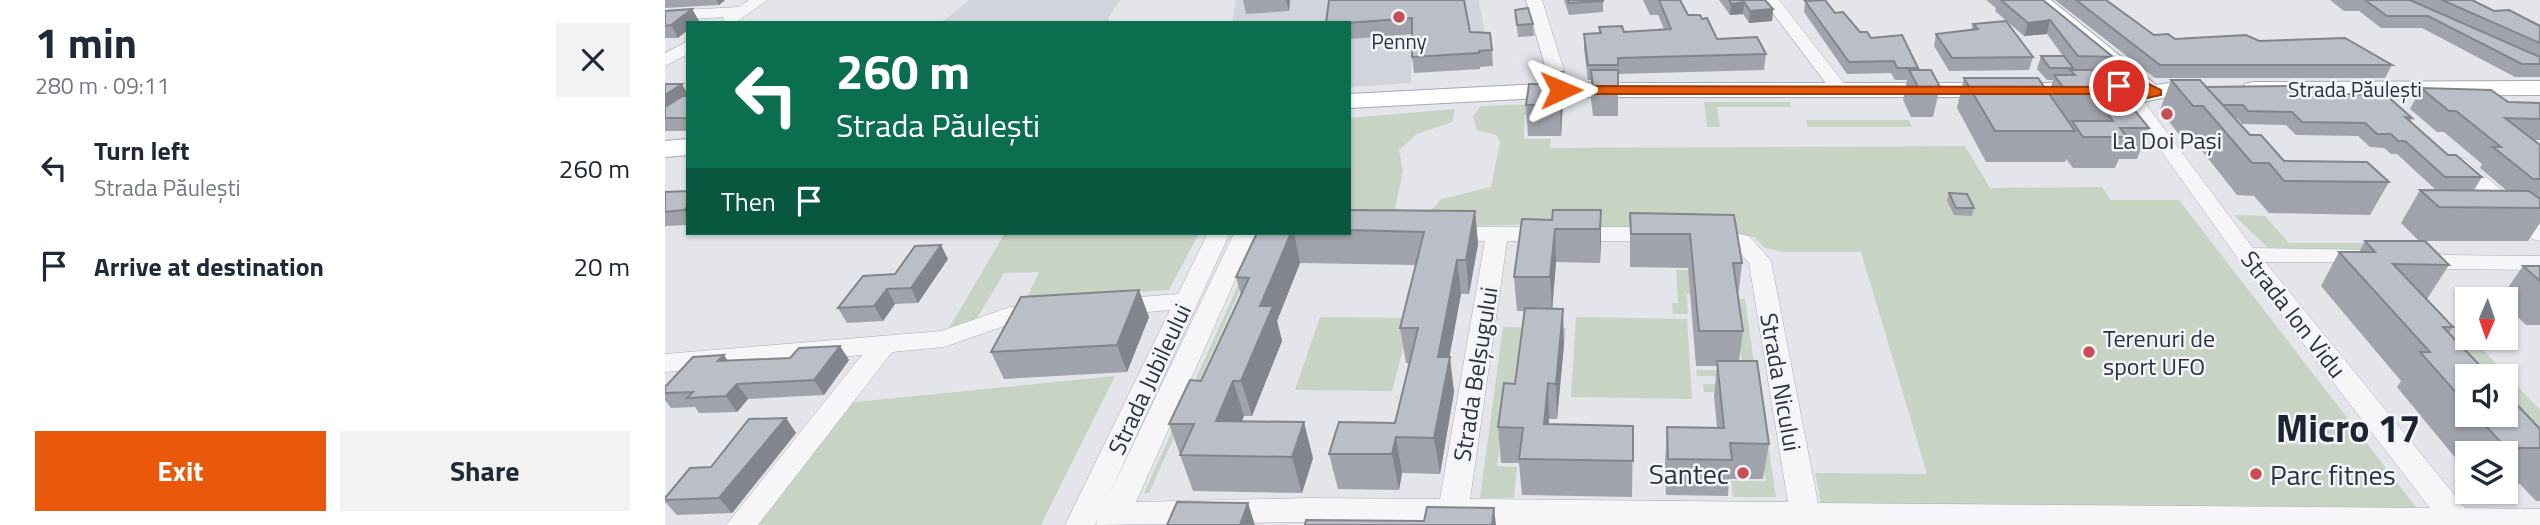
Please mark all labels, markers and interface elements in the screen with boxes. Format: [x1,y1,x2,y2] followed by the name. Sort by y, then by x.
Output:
[1391,9,1407,25] marker: Penny
[35,10,137,74] text: 1 min
[556,23,630,97] button: close
[1371,25,1427,57] place label: Penny
[836,33,970,108] text: 260 m
[721,49,812,140] icon: left
[1524,53,1598,127] position arrow
[2089,56,2149,116] pin
[2100,67,2138,105] icon: arrive
[35,68,170,103] text: 280 m · 09:11
[2288,73,2422,105] street label: Strada Păulești
[836,101,1040,149] text: Strada Păulești
[2159,106,2175,122] marker: La Doi Pași
[2112,122,2222,158] place label: La Doi Pași
[94,131,189,170] text: Turn left
[35,149,73,187] icon: left
[559,149,630,188] text: 260 m
[94,170,241,205] text: Strada Păulești
[721,182,776,221] text: Then
[790,182,828,220] icon: arrive
[2233,243,2355,385] street label: Strada Ion Vidu
[35,247,73,285] icon: arrive
[94,247,324,286] text: Arrive at destination
[573,247,630,286] text: 20 m
[1443,284,1507,464] street label: Strada Belșugului
[2455,287,2518,350] north arrow
[2455,287,2518,504] map controls
[1098,298,1200,460] street label: Strada Jubileului
[1751,310,1811,454] street label: Strada Nicului
[2103,320,2215,384] place label: Terenuri de sport UFO
[2081,344,2097,360] marker: Terenuri de sport UFO
[2455,364,2518,427] button: sound
[2276,399,2420,457] district label: Micro 17
[35,431,326,511] button: Exit
[340,431,630,511] button: Share
[2455,441,2518,504] button: layers
[1649,452,1729,495] place label: Santec
[2270,453,2396,496] place label: Parc fitnes
[1735,465,1751,481] marker: Santec
[2248,466,2264,482] marker: Parc fitnes

